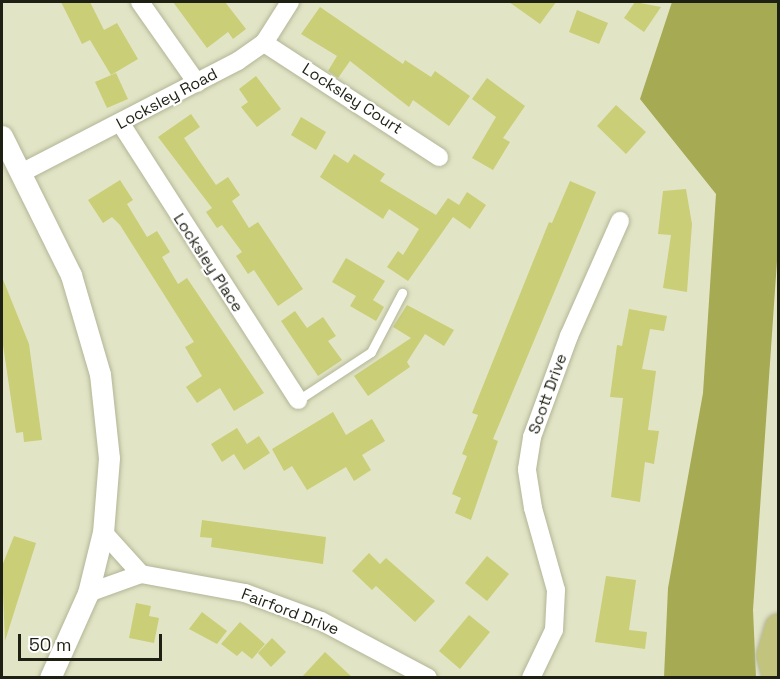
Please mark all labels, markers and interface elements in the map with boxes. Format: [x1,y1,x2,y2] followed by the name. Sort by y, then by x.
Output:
[298,59,406,139] street label: Locksley Court
[113,64,221,134] street label: Locksley Road
[169,210,247,316] street label: Locksley Place
[525,351,571,437] street label: Scott Drive
[239,585,341,639] street label: Fairford Drive
[21,622,165,660] scale bar
[29,633,71,656] text: 50 m

